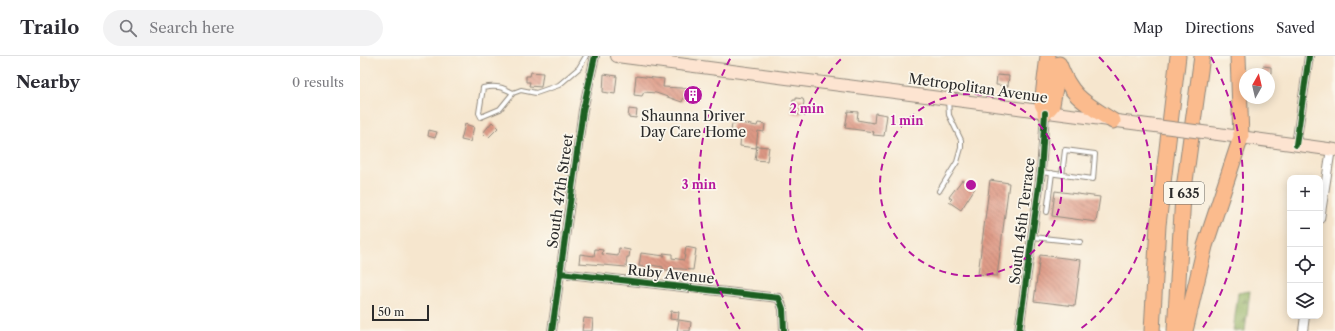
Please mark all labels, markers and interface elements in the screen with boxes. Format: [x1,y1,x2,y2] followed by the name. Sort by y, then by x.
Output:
[103,10,383,46] search box
[20,16,79,39] text: Trailo
[117,17,139,39] icon: search
[149,18,234,37] text: Search here
[1133,19,1163,37] text: Map
[1185,19,1254,37] text: Directions
[1276,19,1315,37] text: Saved
[1239,68,1275,104] north arrow
[907,69,1049,107] street label: Metropolitan Avenue
[16,72,80,92] text: Nearby
[292,74,344,90] text: 0 results
[682,84,704,106] building icon: Shaunna Driver Day Care Home
[790,101,825,116] text: 2 min
[640,107,746,141] place label: Shaunna Driver Day Care Home
[891,113,924,128] text: 1 min
[543,133,577,249] street label: South 47th Street
[1005,157,1039,285] street label: South 45th Terrace
[1287,175,1323,319] map controls
[1287,175,1323,211] button: +
[682,177,717,192] text: 3 min
[964,178,978,192] centre of rings
[1164,182,1204,204] road number: I 635
[1287,211,1323,247] button: −
[1287,247,1323,283] button: locate
[627,260,715,288] street label: Ruby Avenue
[1287,283,1323,319] button: layers
[372,303,429,322] scale bar
[378,305,404,319] text: 50 m

